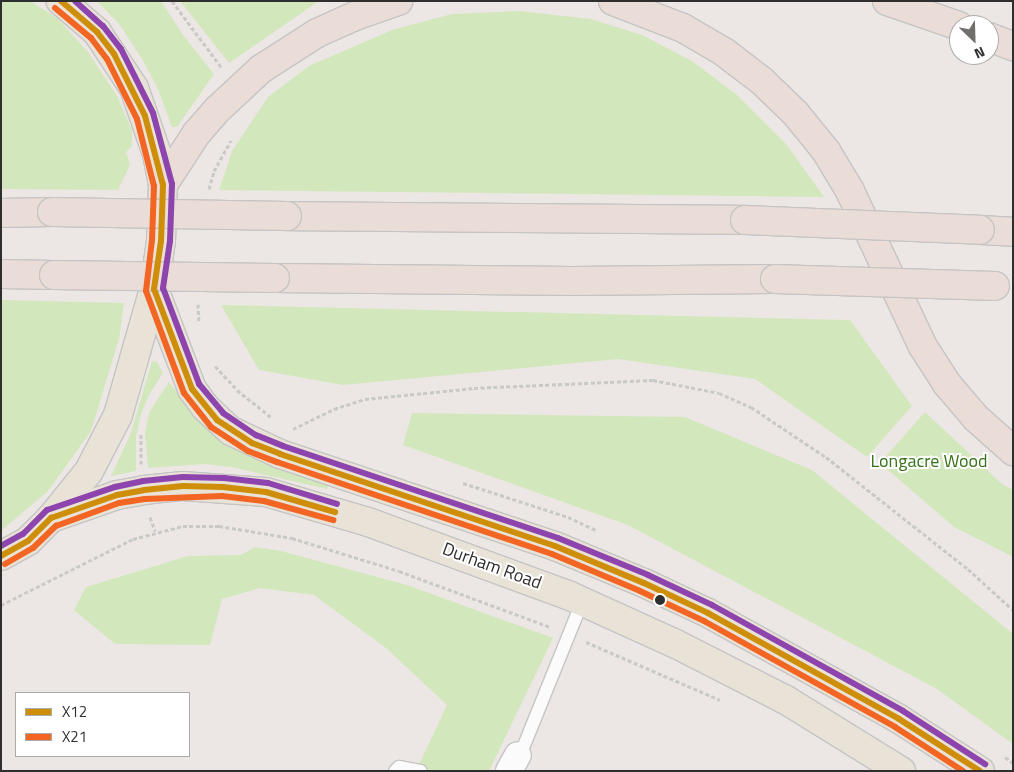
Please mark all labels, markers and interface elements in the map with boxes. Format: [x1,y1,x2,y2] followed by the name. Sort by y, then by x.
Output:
[949,15,999,65] north arrow
[971,42,989,65] text: N
[870,450,988,472] park label: Longacre Wood
[439,538,545,594] street label: Durham Road
[655,595,665,605] unlabelled marker
[15,692,190,757] legend
[62,700,87,723] text: X12
[62,725,87,748] text: X21

